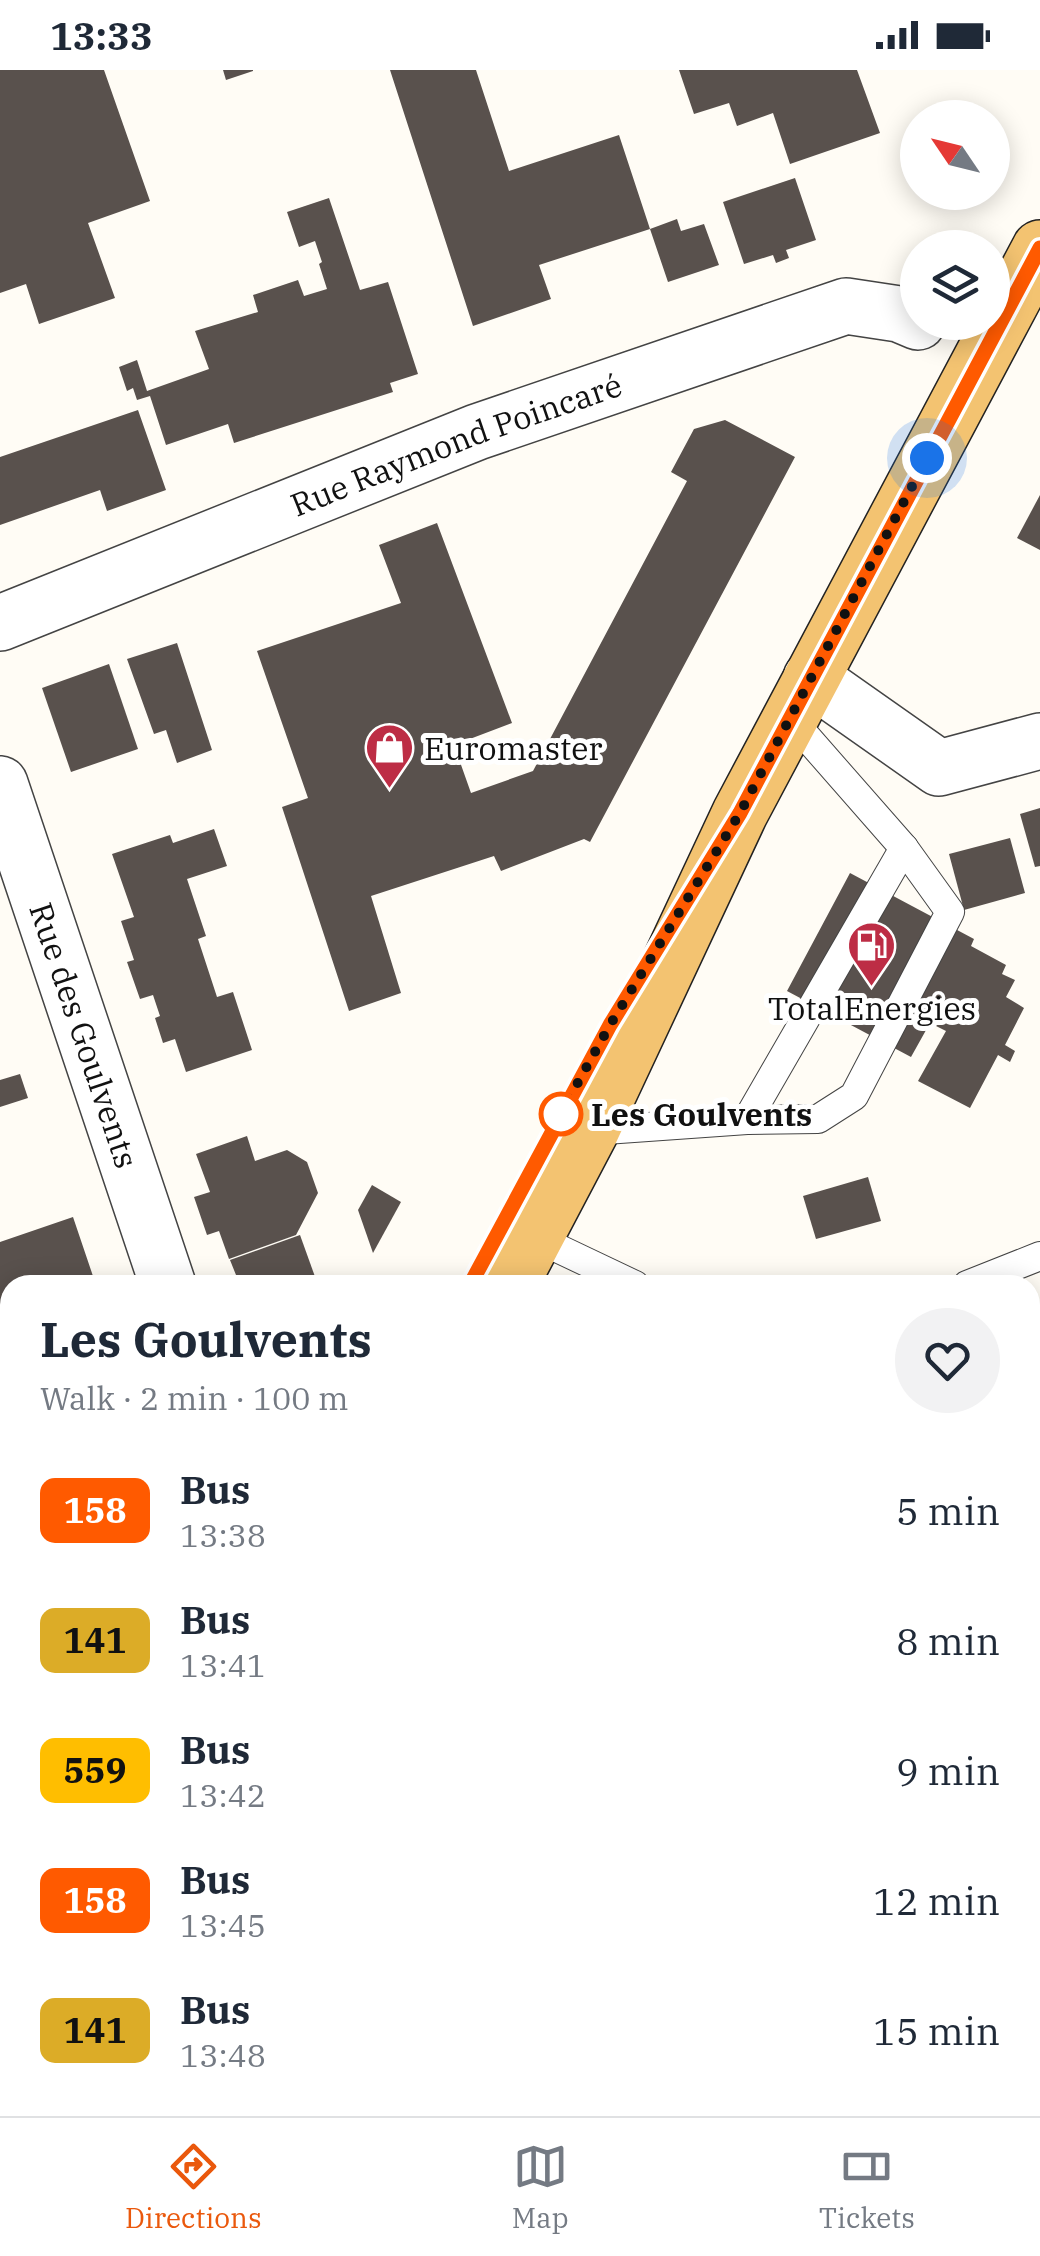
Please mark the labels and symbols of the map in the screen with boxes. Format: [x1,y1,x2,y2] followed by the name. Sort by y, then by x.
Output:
[900,100,1010,210] north arrow
[284,363,627,526] street label: Rue Raymond Poincaré
[902,433,952,483] your location
[363,722,415,790] shop icon: Euromaster
[424,727,603,769] place label: Euromaster
[20,897,148,1173] street label: Rue des Goulvents
[846,920,898,988] fuel station icon: TotalEnergies
[768,987,976,1029] place label: TotalEnergies
[540,1093,582,1135] marker: Les Goulvents
[591,1093,812,1135] place label: Les Goulvents

